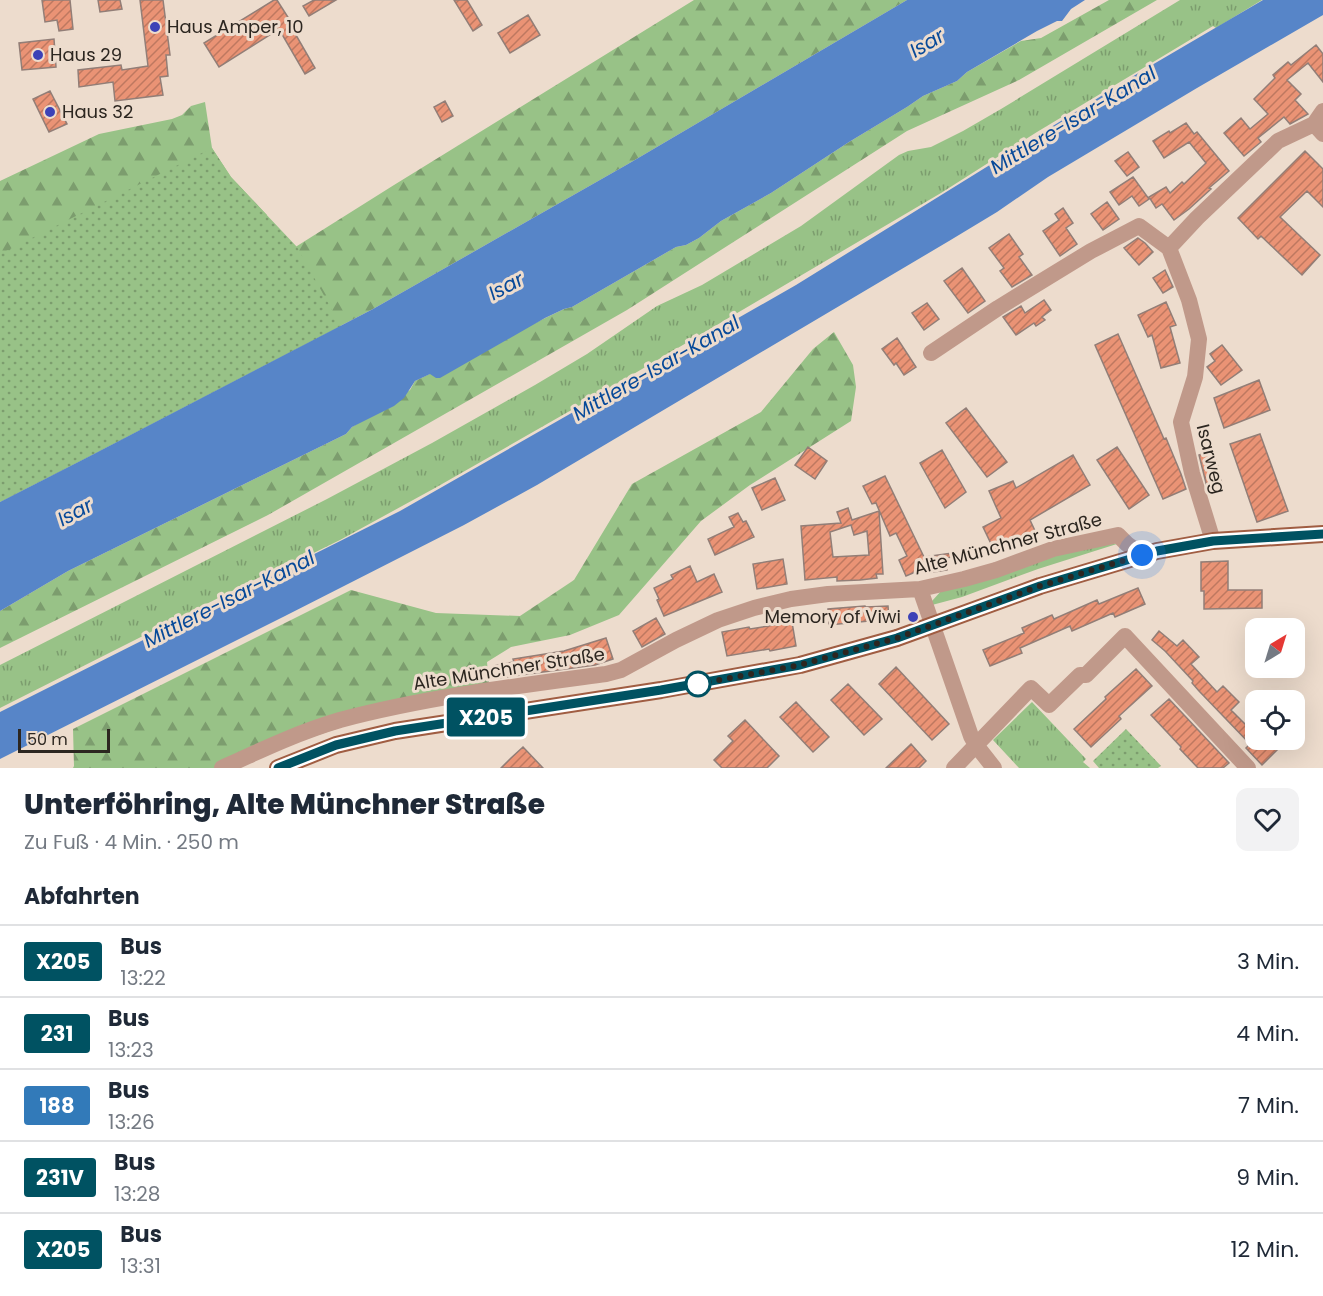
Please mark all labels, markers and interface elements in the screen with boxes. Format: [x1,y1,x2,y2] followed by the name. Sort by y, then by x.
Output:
[167,14,304,39] place label: Haus Amper, 10
[148,20,162,34] marker: Haus Amper, 10
[904,21,950,64] water label: Isar
[50,42,122,67] place label: Haus 29
[31,48,45,62] marker: Haus 29
[985,59,1161,181] water label: Mittlere-Isar-Kanal
[62,99,133,124] place label: Haus 32
[43,105,57,119] marker: Haus 32
[483,265,529,307] water label: Isar
[567,309,745,427] water label: Mittlere-Isar-Kanal
[1191,422,1232,496] street label: Isarweg
[52,491,98,533] water label: Isar
[911,506,1105,581] street label: Alte Münchner Straße
[1127,540,1157,570] your location
[138,544,320,654] water label: Mittlere-Isar-Kanal
[765,604,901,629] place label: Memory of Viwi
[906,610,920,624] marker: Memory of Viwi
[1245,618,1305,678] north arrow
[1245,618,1305,750] map controls
[411,641,607,696] street label: Alte Münchner Straße
[685,671,711,697] unlabelled marker
[1245,690,1305,750] button: locate
[444,698,528,736] line badge: X205
[459,703,513,732] text: X205
[18,726,110,754] scale bar
[27,728,68,751] text: 50 m
[24,785,545,824] text: Unterföhring, Alte Münchner Straße
[1236,788,1299,851] button: heart
[24,828,239,856] text: Zu Fuß · 4 Min. · 250 m
[24,881,140,912] text: Abfahrten
[120,931,162,962] text: Bus
[1237,946,1299,977] text: 3 Min.
[36,947,90,976] text: X205
[120,964,166,992] text: 13:22
[108,1003,150,1034] text: Bus
[1236,1018,1299,1049] text: 4 Min.
[41,1019,73,1048] text: 231
[108,1036,154,1064] text: 13:23
[108,1075,150,1106] text: Bus
[1238,1090,1299,1121] text: 7 Min.
[39,1091,75,1120] text: 188
[108,1108,155,1136] text: 13:26
[114,1147,156,1178] text: Bus
[1236,1162,1299,1193] text: 9 Min.
[36,1163,84,1192] text: 231V
[114,1180,160,1208] text: 13:28
[120,1219,162,1250] text: Bus
[1230,1234,1299,1265] text: 12 Min.
[36,1235,90,1264] text: X205
[120,1252,161,1280] text: 13:31

